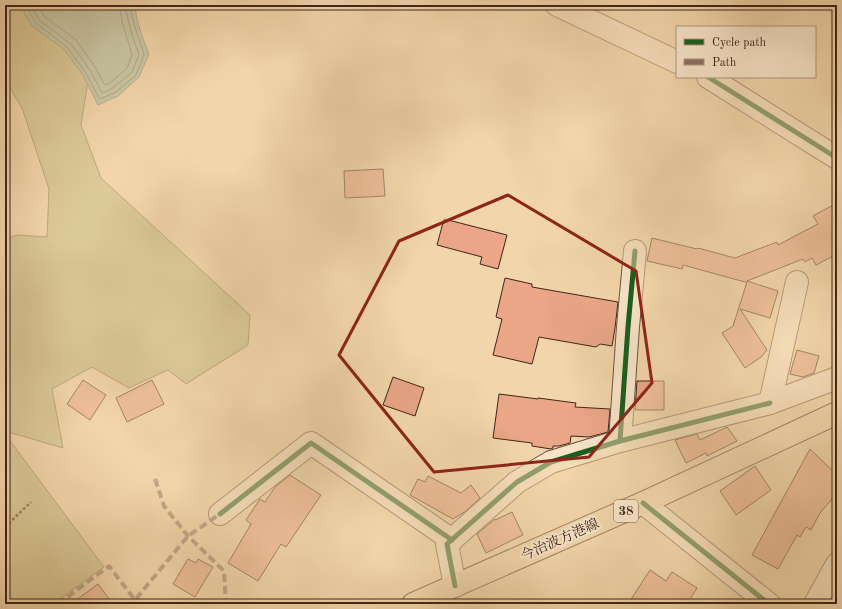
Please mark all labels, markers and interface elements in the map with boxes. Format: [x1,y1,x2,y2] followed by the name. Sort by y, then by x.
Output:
[676,26,816,78] legend
[712,37,767,49] text: Cycle path
[712,57,737,69] text: Path
[614,500,638,522] road number: 38
[518,516,601,563] street label: 今治波方港線

